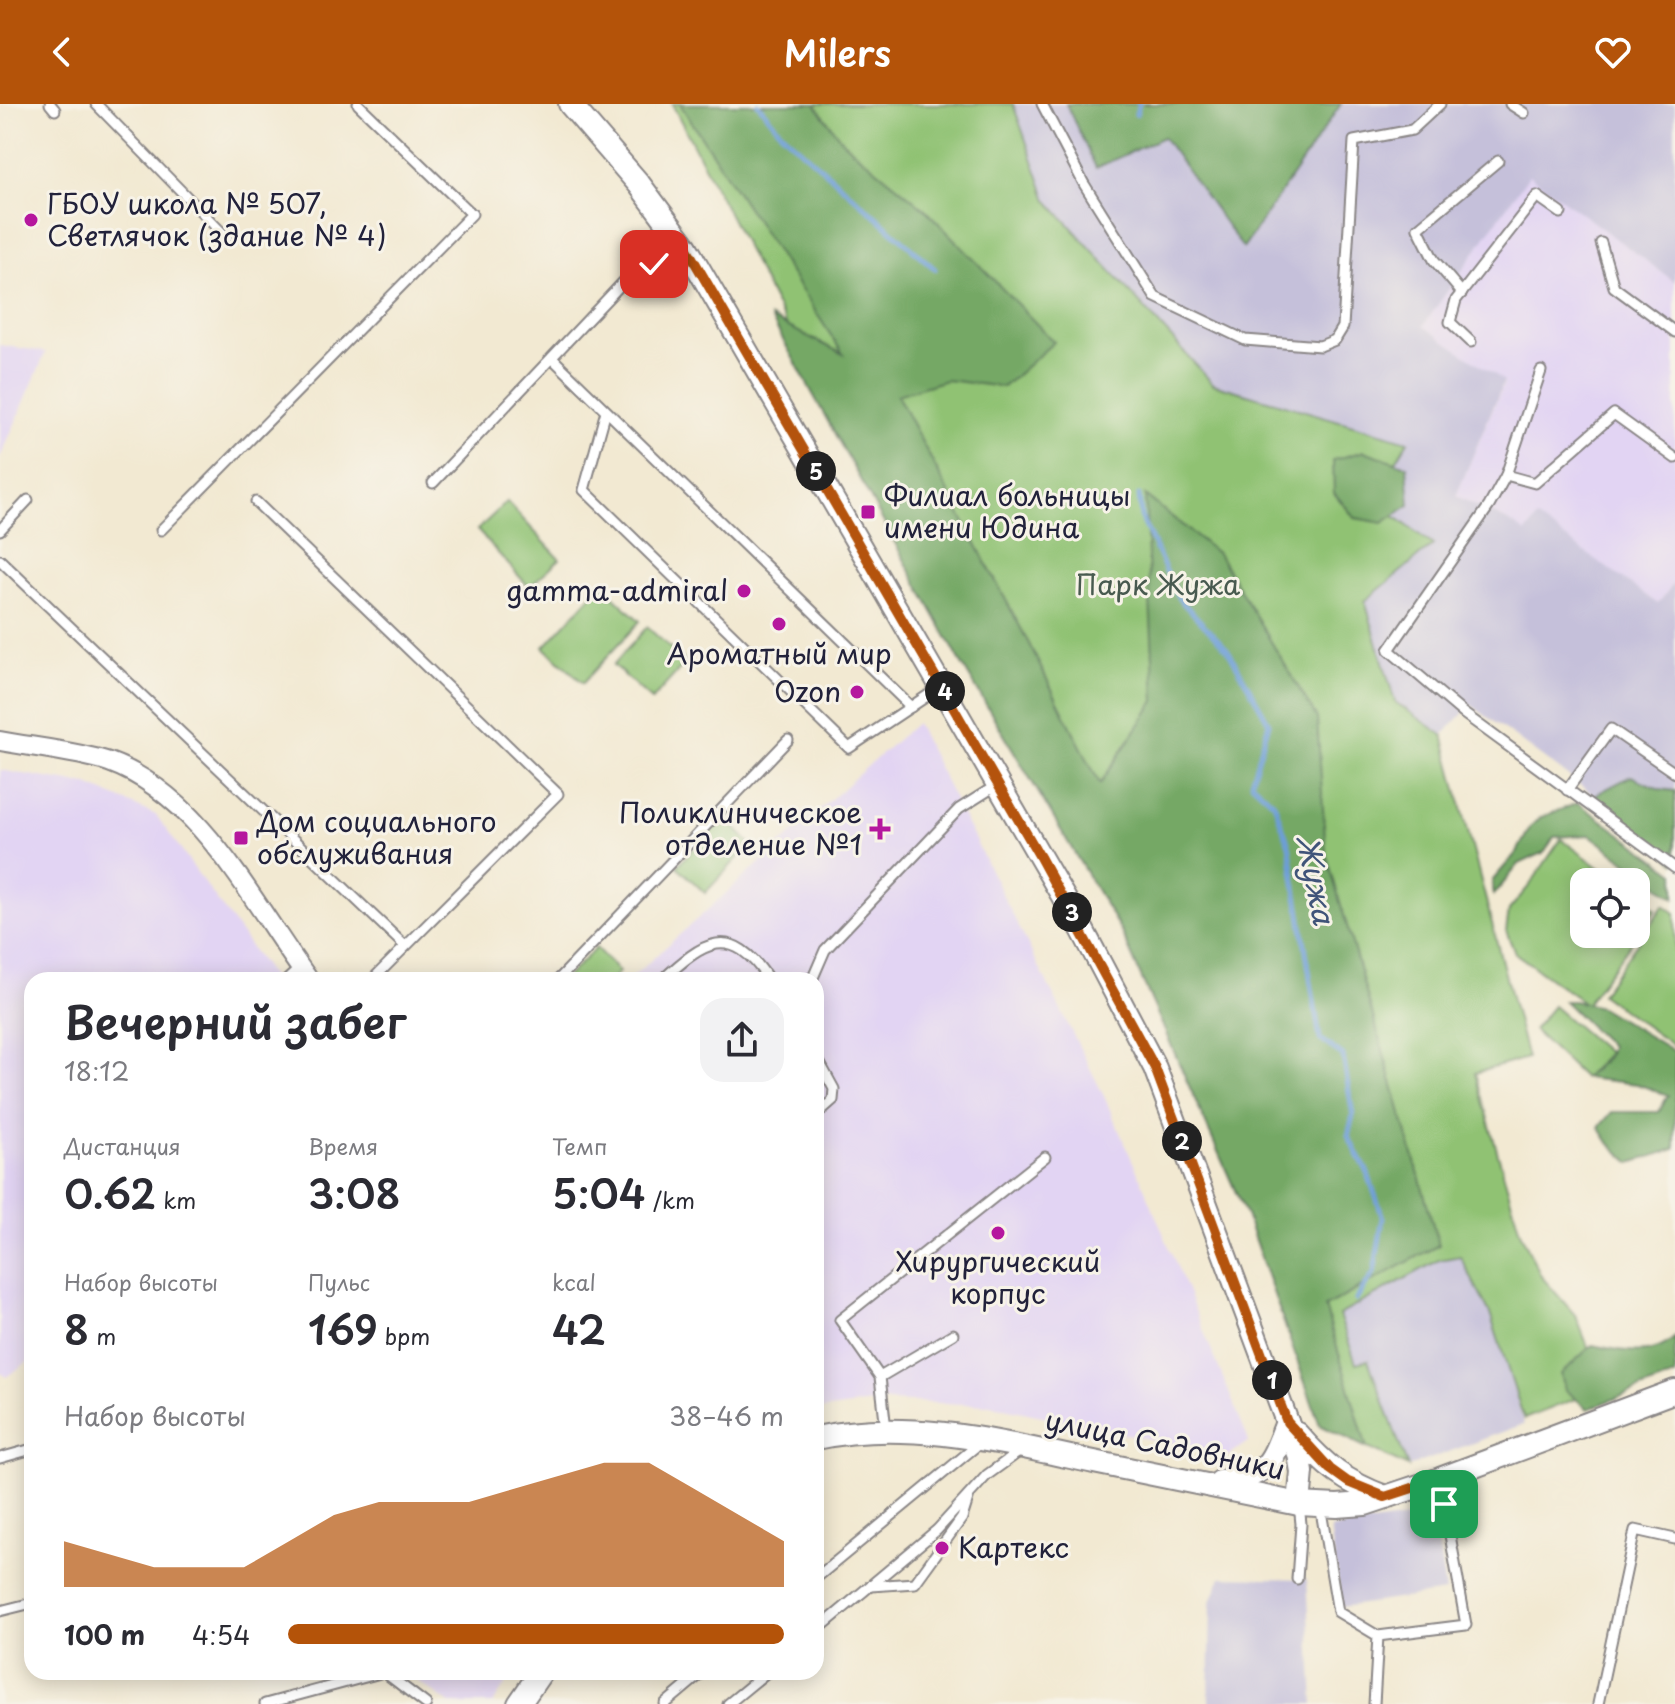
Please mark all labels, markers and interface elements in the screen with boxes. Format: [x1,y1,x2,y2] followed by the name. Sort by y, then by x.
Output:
[784,25,891,79] text: Milers
[40,30,84,74] icon: back
[1591,30,1635,74] icon: heart
[47,181,387,256] place label: ГБОУ школа № 507, Светлячок (здание № 4)
[22,211,40,229] marker: ГБОУ школа № 507, Светлячок (здание № 4)
[620,230,688,298] pin
[632,242,676,286] icon: check
[796,451,836,491] pin: 5
[809,454,823,487] text: 5
[884,473,1130,548] place label: Филиал больницы имени Юдина
[859,503,877,521] marker: Филиал больницы имени Юдина
[1076,562,1241,605] park label: Парк Жужа
[507,568,728,611] place label: gamma-admiral
[735,582,753,600] marker: gamma-admiral
[770,615,788,633] marker: Ароматный мир
[666,631,892,674] place label: Ароматный мир
[774,669,841,712] place label: Ozon
[925,671,965,711] pin: 4
[938,674,952,707] text: 4
[848,683,866,701] marker: Ozon
[619,790,862,865] place label: Поликлиническое отделение №1
[256,799,497,874] place label: Дом социального обслуживания
[869,818,891,840] marker: Поликлиническое отделение №1
[232,829,250,847] marker: Дом социального обслуживания
[1287,831,1348,929] water label: Жужа
[1570,868,1650,948] map controls
[1570,868,1650,948] button: locate
[1052,892,1092,932] pin: 3
[1065,895,1079,928] text: 3
[64,988,406,1054] text: Вечерний забег
[700,998,784,1082] button: share
[64,1051,129,1090] text: 18:12
[1162,1121,1202,1161] pin: 2
[1174,1124,1190,1157] text: 2
[64,1129,181,1162] text: Дистанция
[308,1129,378,1162] text: Время
[552,1129,608,1162] text: Темп
[64,1162,156,1223] text: 0.62
[308,1162,400,1223] text: 3:08
[552,1162,646,1223] text: 5:04
[156,1183,196,1216] text: km
[646,1183,695,1216] text: /km
[989,1224,1007,1242] marker: Хирургический корпус
[896,1239,1100,1314] place label: Хирургический корпус
[64,1265,218,1298] text: Набор высоты
[308,1265,370,1298] text: Пульс
[552,1265,596,1298] text: kcal
[64,1298,89,1359] text: 8
[308,1298,378,1359] text: 169
[552,1298,606,1359] text: 42
[89,1319,116,1352] text: m
[378,1319,430,1352] text: bpm
[1252,1360,1292,1400] pin: 1
[1267,1363,1277,1396] text: 1
[64,1396,246,1435] text: Набор высоты
[669,1396,784,1435] text: 38–46 m
[1041,1397,1289,1490] street label: улица Садовники
[1410,1470,1478,1538] pin
[1422,1482,1466,1526] icon: arrive
[958,1525,1069,1568] place label: Картекс
[933,1539,951,1557] marker: Картекс
[64,1615,145,1654] text: 100 m
[192,1615,251,1654] text: 4:54

